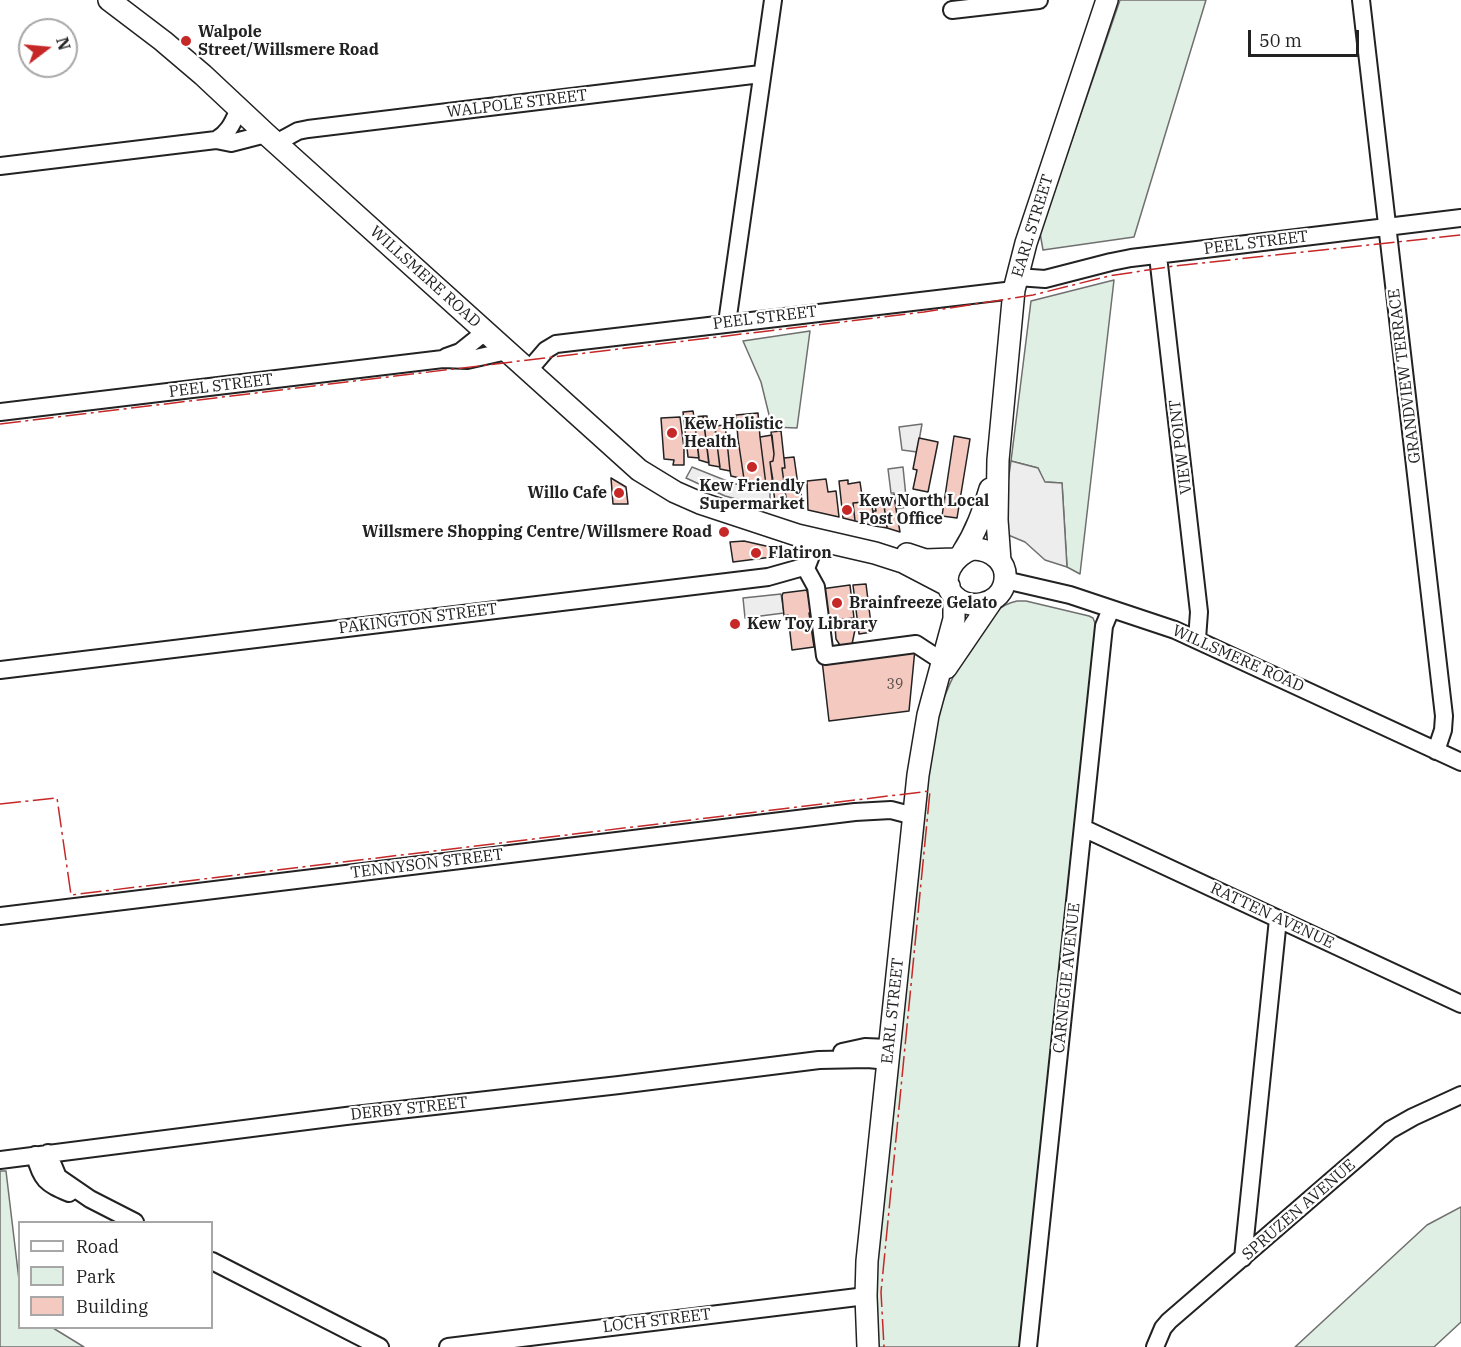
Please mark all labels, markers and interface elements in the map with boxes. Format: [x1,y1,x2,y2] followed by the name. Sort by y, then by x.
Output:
[18,18,78,78] north arrow
[1251,18,1362,56] scale bar
[198,22,379,60] place label: Walpole Street/Willsmere Road
[1259,29,1302,52] text: 50 m
[179,34,193,48] marker: Walpole Street/Willsmere Road
[52,35,75,52] text: N
[446,86,588,122] street label: WALPOLE STREET
[1008,172,1058,280] street label: EARL STREET
[366,222,484,332] street label: WILLSMERE ROAD
[1203,227,1309,259] street label: PEEL STREET
[1385,287,1425,465] street label: GRANDVIEW TERRACE
[712,302,818,334] street label: PEEL STREET
[168,370,274,402] street label: PEEL STREET
[1166,398,1196,496] street label: VIEW POINT
[684,414,783,452] place label: Kew Holistic Health
[665,426,679,440] marker: Kew Holistic Health
[745,460,759,474] marker: Kew Friendly Supermarket
[699,476,805,514] place label: Kew Friendly Supermarket
[528,483,607,503] place label: Willo Cafe
[612,486,626,500] marker: Willo Cafe
[859,491,989,529] place label: Kew North Local Post Office
[840,503,854,517] marker: Kew North Local Post Office
[362,522,712,542] place label: Willsmere Shopping Centre/Willsmere Road
[717,525,731,539] marker: Willsmere Shopping Centre/Willsmere Road
[768,543,832,563] place label: Flatiron
[749,546,763,560] marker: Flatiron
[849,593,997,613] place label: Brainfreeze Gelato
[830,596,844,610] marker: Brainfreeze Gelato
[337,600,499,638] street label: PAKINGTON STREET
[747,614,877,634] place label: Kew Toy Library
[728,617,742,631] marker: Kew Toy Library
[1169,621,1307,697] street label: WILLSMERE ROAD
[887,677,903,693] house number: 39
[350,845,504,883] street label: TENNYSON STREET
[1207,879,1337,953] street label: RATTEN AVENUE
[1050,902,1084,1054] street label: CARNEGIE AVENUE
[878,957,908,1065] street label: EARL STREET
[349,1093,469,1125] street label: DERBY STREET
[1238,1156,1360,1264] street label: SPRUZEN AVENUE
[18,1221,213,1329] legend
[76,1235,119,1258] text: Road
[76,1265,115,1288] text: Park
[76,1295,148,1318] text: Building
[602,1305,712,1337] street label: LOCH STREET

